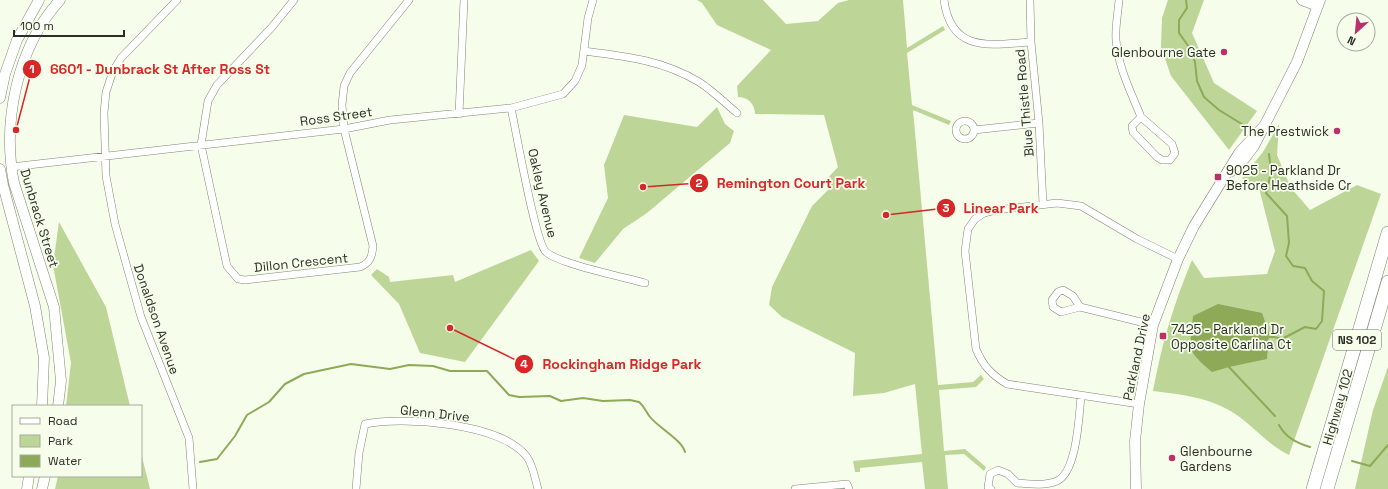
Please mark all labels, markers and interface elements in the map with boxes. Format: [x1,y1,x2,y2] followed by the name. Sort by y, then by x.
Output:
[14,12,124,38] scale bar
[1336,12,1376,52] north arrow
[20,18,54,34] text: 100 m
[1345,33,1358,49] text: N
[1111,44,1216,61] place label: Glenbourne Gate
[1219,47,1229,57] marker: Glenbourne Gate
[1011,48,1038,158] street label: Blue Thistle Road
[22,56,279,82] callout: 6601 - Dunbrack St After Ross St
[50,60,270,78] text: 6601 - Dunbrack St After Ross St
[29,61,35,77] text: 1
[299,103,373,130] street label: Ross Street
[1241,123,1329,140] place label: The Prestwick
[1332,126,1342,136] marker: The Prestwick
[524,147,561,239] street label: Oakley Avenue
[1226,162,1351,194] place label: 9025 - Parkland Dr Before Heathside Cr
[16,167,63,270] street label: Dunbrack Street
[689,170,873,196] callout: Remington Court Park
[1213,172,1223,182] marker: 9025 - Parkland Dr Before Heathside Cr
[717,174,865,192] text: Remington Court Park
[695,175,703,191] text: 2
[936,195,1047,221] callout: Linear Park
[963,199,1039,217] text: Linear Park
[942,200,950,216] text: 3
[253,249,349,276] street label: Dillon Crescent
[130,262,183,377] street label: Donaldson Avenue
[1119,312,1154,402] street label: Parkland Drive
[1171,321,1292,353] place label: 7425 - Parkland Dr Opposite Carlina Ct
[1333,330,1381,350] road number: NS 102
[1158,331,1168,341] marker: 7425 - Parkland Dr Opposite Carlina Ct
[514,351,709,377] callout: Rockingham Ridge Park
[543,355,702,373] text: Rockingham Ridge Park
[520,356,528,372] text: 4
[1318,367,1357,447] street label: Highway 102
[399,401,471,426] street label: Glenn Drive
[12,405,142,477] legend
[48,413,77,429] text: Road
[48,433,73,449] text: Park
[1180,443,1252,475] place label: Glenbourne Gardens
[48,453,82,469] text: Water
[1167,453,1177,463] marker: Glenbourne Gardens

